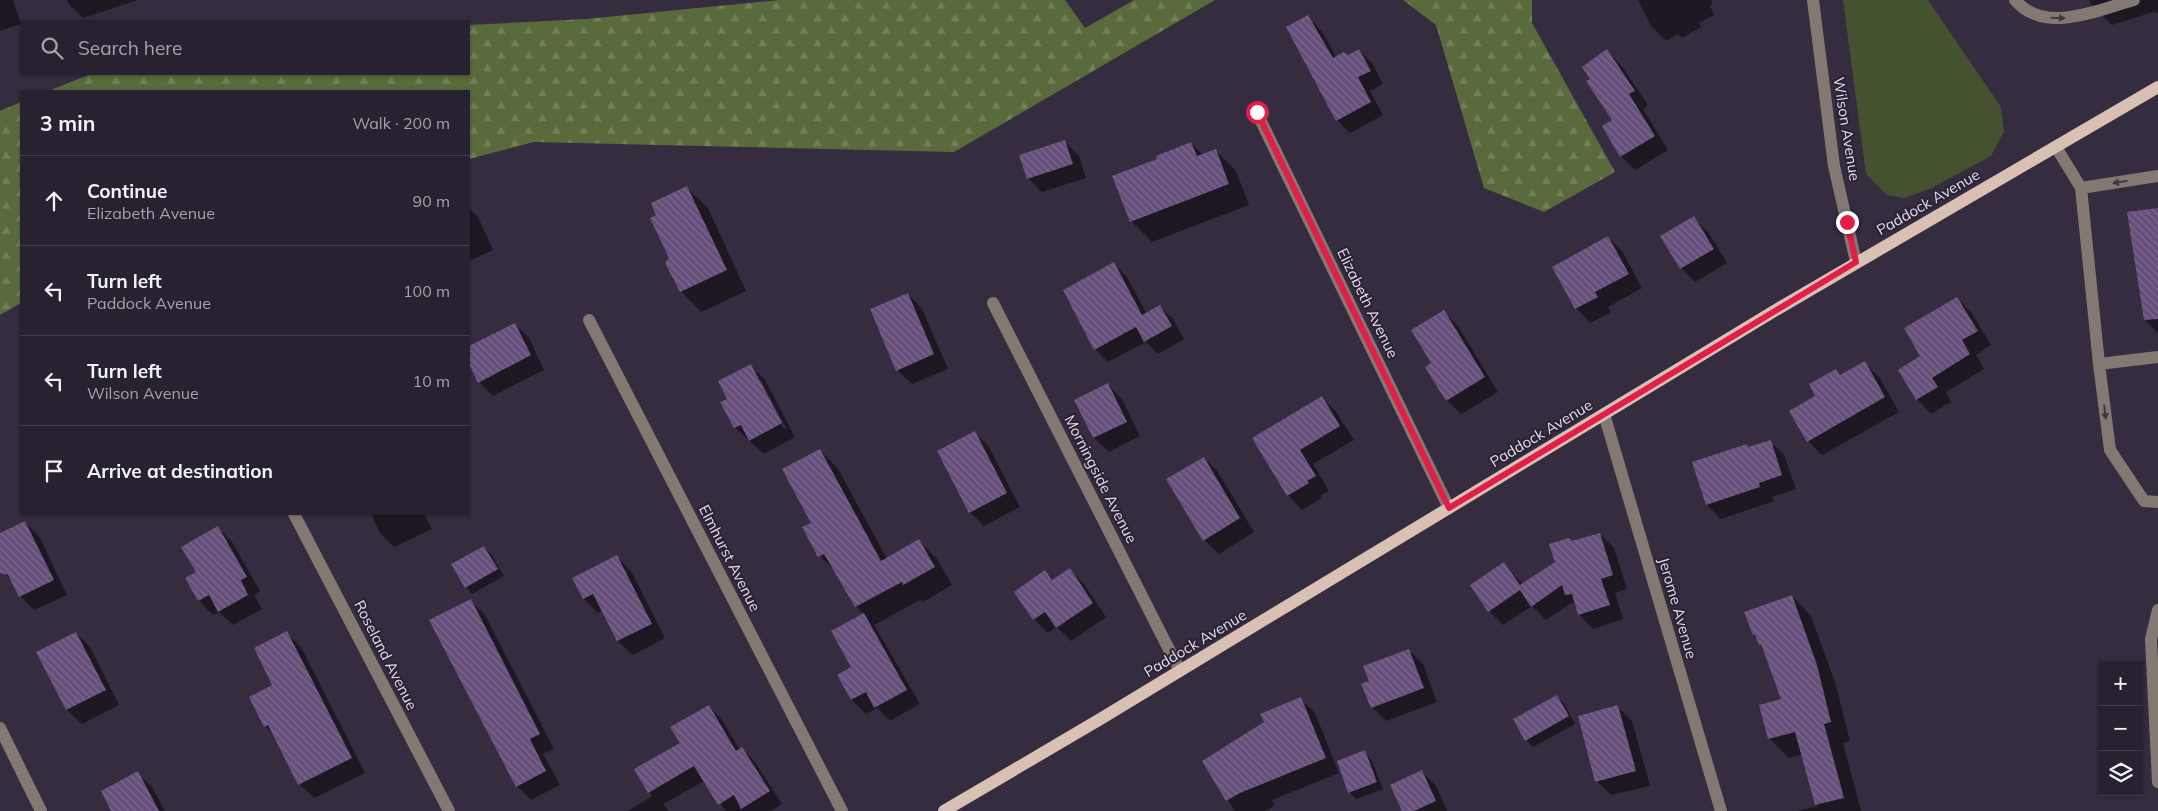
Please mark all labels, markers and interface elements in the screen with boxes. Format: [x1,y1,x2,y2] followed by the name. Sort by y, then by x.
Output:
[2050,14,2066,22] one-way arrow
[20,20,470,75] search box
[38,34,66,62] icon: search
[78,36,182,60] text: Search here
[1829,76,1865,182] street label: Wilson Avenue
[1246,101,1269,124] route start
[40,110,95,136] text: 3 min
[352,113,450,133] text: Walk · 200 m
[1873,165,1983,239] street label: Paddock Avenue
[2111,178,2127,186] one-way arrow
[87,179,167,203] text: Continue
[40,187,68,215] icon: ahead
[413,191,450,211] text: 90 m
[87,203,215,223] text: Elizabeth Avenue
[1836,211,1859,234] route end
[1333,245,1403,361] street label: Elizabeth Avenue
[87,269,162,293] text: Turn left
[40,277,68,305] icon: left
[403,281,450,301] text: 100 m
[87,293,211,313] text: Paddock Avenue
[87,359,162,383] text: Turn left
[40,367,68,395] icon: left
[413,371,450,391] text: 10 m
[87,383,199,403] text: Wilson Avenue
[1486,395,1596,471] street label: Paddock Avenue
[2101,404,2109,420] one-way arrow
[1060,412,1142,546] street label: Morningside Avenue
[40,457,68,485] icon: arrive
[87,459,273,483] text: Arrive at destination
[695,501,765,615] street label: Elmhurst Avenue
[1654,555,1702,661] street label: Jerome Avenue
[350,597,422,713] street label: Roseland Avenue
[1140,605,1250,681] street label: Paddock Avenue
[2098,661,2143,796] map controls
[2098,661,2143,706] button: +
[2098,706,2143,751] button: −
[2098,751,2143,796] button: layers

